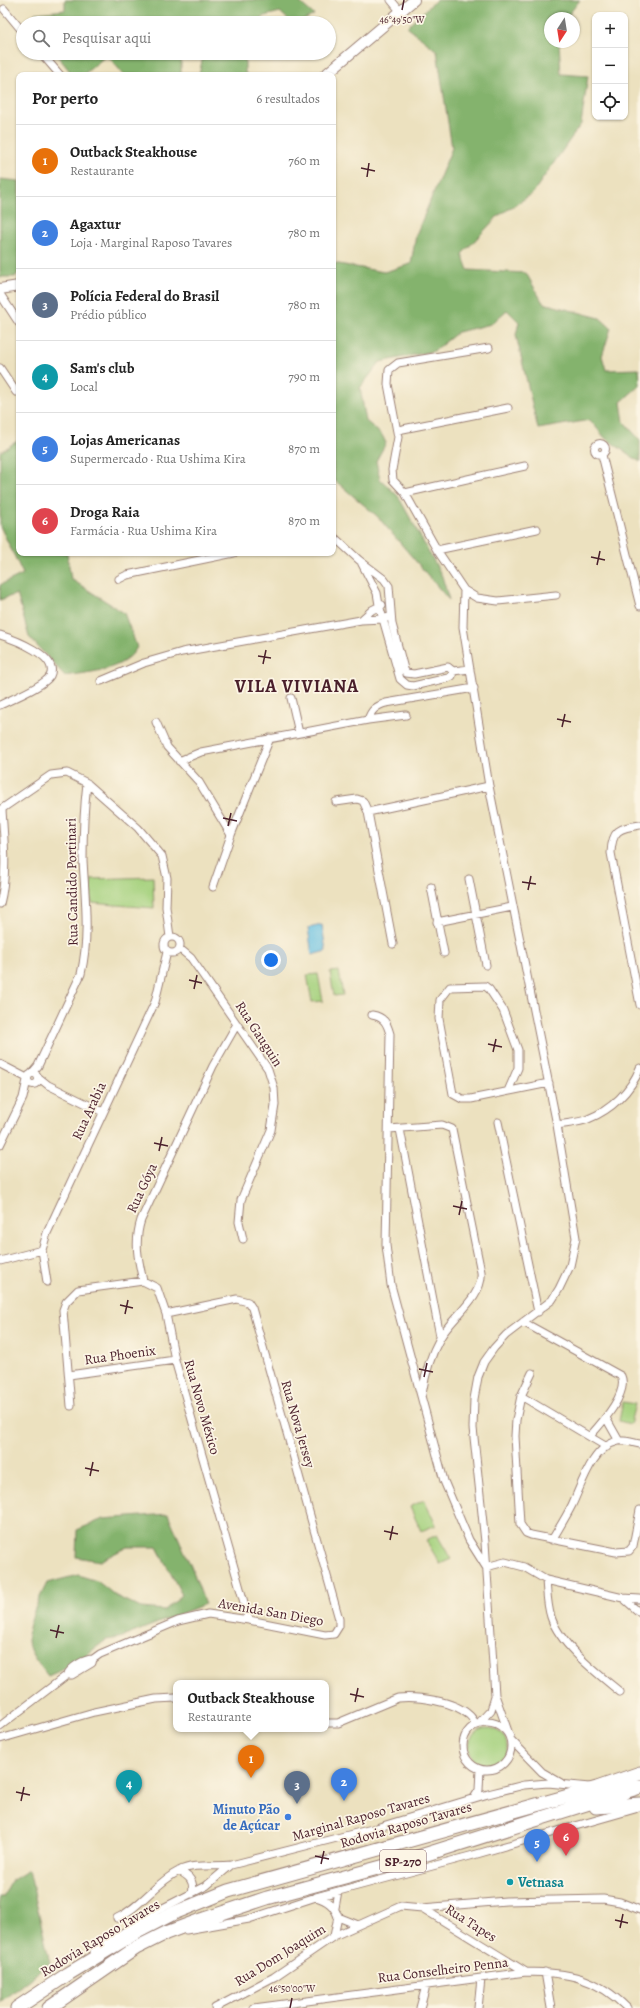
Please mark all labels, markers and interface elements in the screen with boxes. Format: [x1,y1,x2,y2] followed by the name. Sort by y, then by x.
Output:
[544,12,580,48] north arrow
[592,12,628,120] map controls
[592,12,628,48] button: +
[380,13,425,26] text: 46°49'50"W
[16,16,336,60] search box
[30,27,52,49] icon: search
[62,28,151,48] text: Pesquisar aqui
[592,48,628,84] button: −
[592,84,628,120] button: locate
[32,87,98,110] text: Por perto
[256,90,320,107] text: 6 resultados
[70,142,197,162] text: Outback Steakhouse
[43,152,47,169] text: 1
[288,152,320,169] text: 760 m
[70,162,134,179] text: Restaurante
[70,214,121,234] text: Agaxtur
[42,224,48,241] text: 2
[288,224,320,241] text: 780 m
[70,234,232,251] text: Loja · Marginal Raposo Tavares
[70,286,219,306] text: Polícia Federal do Brasil
[42,296,48,313] text: 3
[288,296,320,313] text: 780 m
[70,306,147,323] text: Prédio público
[70,358,134,378] text: Sam's club
[42,368,48,385] text: 4
[288,368,320,385] text: 790 m
[70,378,98,395] text: Local
[70,430,180,450] text: Lojas Americanas
[42,440,48,457] text: 5
[288,440,320,457] text: 870 m
[70,450,246,467] text: Supermercado · Rua Ushima Kira
[70,502,140,522] text: Droga Raia
[42,512,48,529] text: 6
[288,512,320,529] text: 870 m
[70,522,217,539] text: Farmácia · Rua Ushima Kira
[234,674,359,698] district label: VILA VIVIANA
[61,818,83,946] street label: Rua Candido Portinari
[261,950,281,970] your location
[231,998,287,1071] street label: Rua Gauguin
[67,1078,111,1143] street label: Rua Arabia
[122,1159,162,1216] street label: Rua Góya
[83,1341,157,1369] street label: Rua Phoenix
[179,1357,225,1457] street label: Rua Novo México
[276,1378,320,1471] street label: Rua Nova Jersey
[216,1593,325,1631] street label: Avenida San Diego
[173,1680,329,1732] popup
[187,1688,315,1708] text: Outback Steakhouse
[187,1708,252,1725] text: Restaurante
[238,1745,264,1778] pin: 1
[331,1768,357,1801] pin: 2
[116,1770,142,1803] pin: 4
[284,1771,310,1804] pin: 3
[290,1788,432,1846] street label: Marginal Raposo Tavares
[338,1797,474,1853] street label: Rodovia Raposo Tavares
[213,1800,280,1835] place label: Minuto Pão de Açúcar
[283,1812,293,1822] marker: Minuto Pão de Açúcar
[553,1823,579,1856] pin: 6
[524,1829,550,1862] pin: 5
[380,1850,426,1872] road number: SP-270
[517,1873,564,1892] place label: Vetnasa
[505,1877,515,1887] marker: Vetnasa
[37,1895,163,1981] street label: Rodovia Raposo Tavares
[441,1900,501,1946] street label: Rua Tapes
[231,1919,329,1991] street label: Rua Dom Joaquim
[377,1953,510,1987] street label: Rua Conselheiro Penna
[269,1982,316,1995] text: 46°50'00"W

